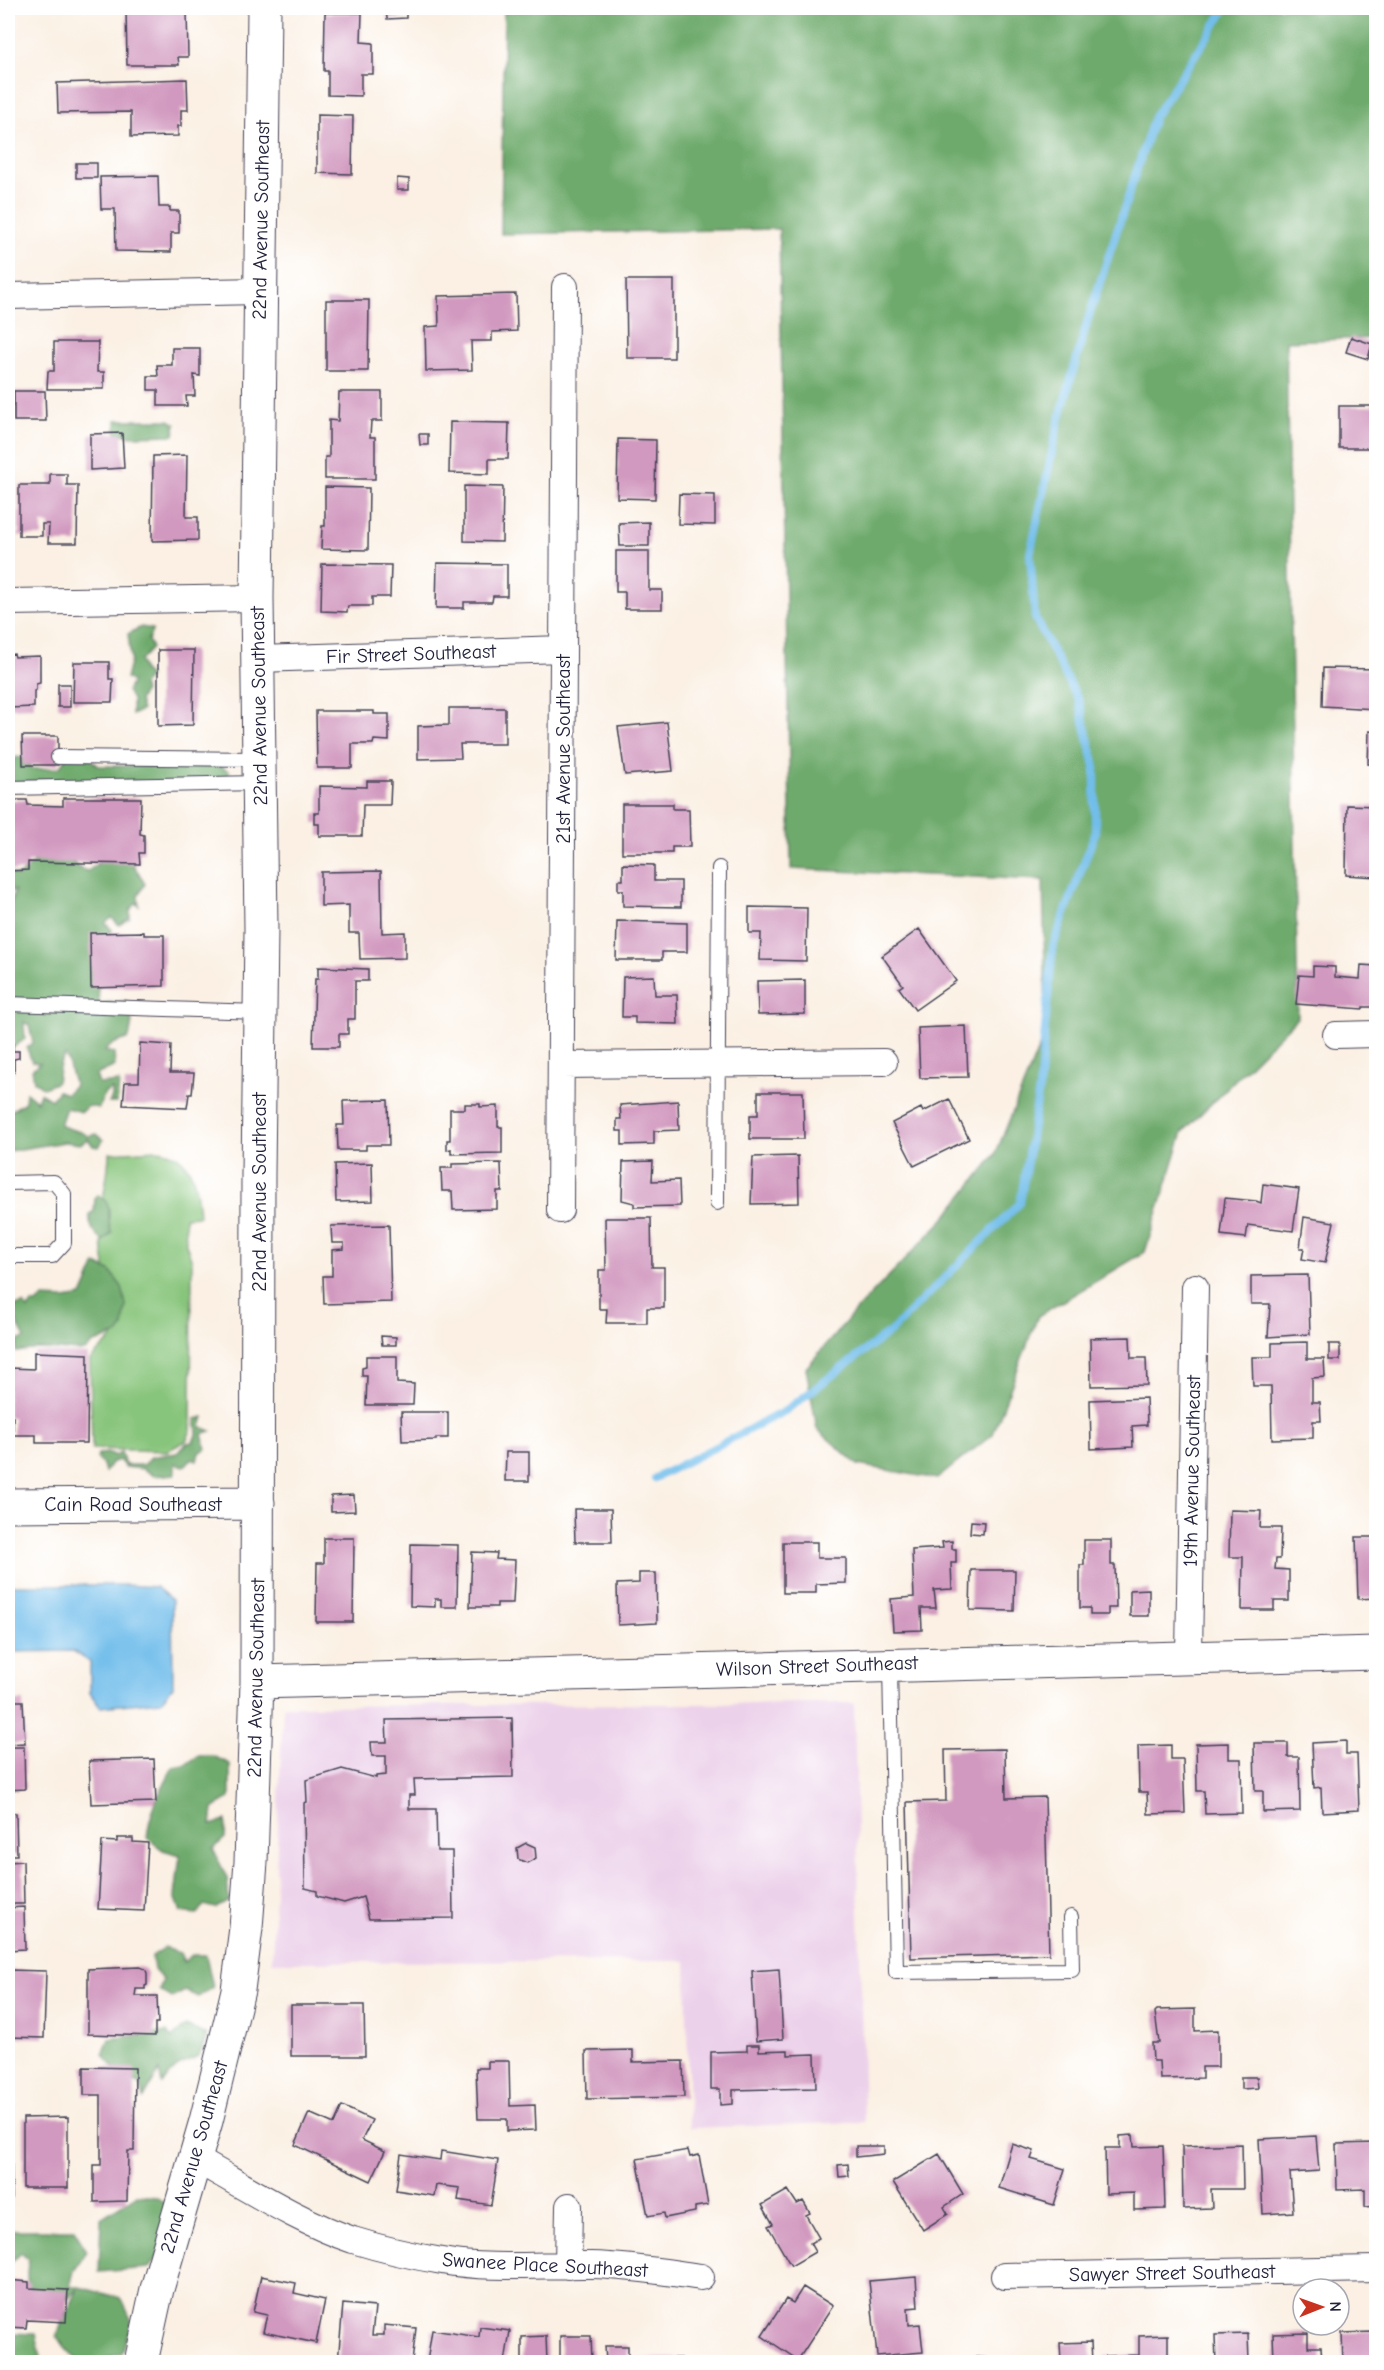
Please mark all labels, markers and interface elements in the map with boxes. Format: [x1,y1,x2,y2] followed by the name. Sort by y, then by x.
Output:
[248,119,274,320] street label: 22nd Avenue Southeast
[246,605,272,806] street label: 22nd Avenue Southeast
[326,639,498,668] street label: Fir Street Southeast
[552,653,575,844] street label: 21st Avenue Southeast
[248,1091,271,1292] street label: 22nd Avenue Southeast
[1179,1374,1205,1567] street label: 19th Avenue Southeast
[44,1493,223,1516] street label: Cain Road Southeast
[243,1577,269,1778] street label: 22nd Avenue Southeast
[716,1651,920,1681] street label: Wilson Street Southeast
[155,2057,233,2256] street label: 22nd Avenue Southeast
[442,2248,650,2282] street label: Swanee Place Southeast
[1069,2260,1276,2286] street label: Sawyer Street Southeast
[1291,2277,1351,2337] north arrow
[1326,2301,1344,2312] text: N

